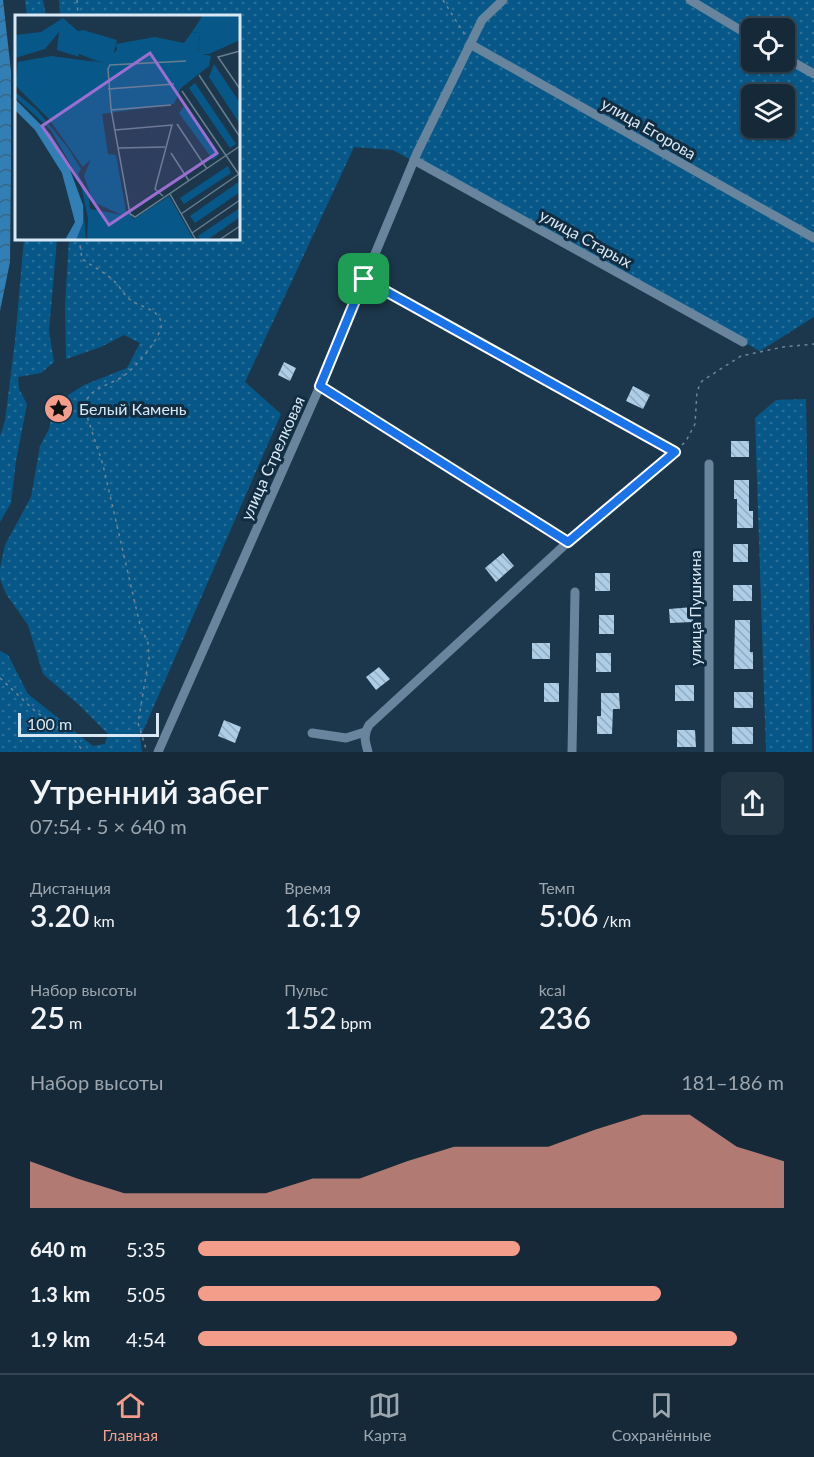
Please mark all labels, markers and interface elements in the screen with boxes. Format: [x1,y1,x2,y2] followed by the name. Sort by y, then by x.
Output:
[15,15,240,240] inset map
[741,18,795,138] map controls
[741,18,795,72] button: locate
[741,84,795,138] button: layers
[598,93,700,163] street label: улица Егорова
[537,205,635,271] street label: улица Старых
[338,253,389,304] pin
[347,262,380,295] icon: arrive
[42,392,74,424] place icon: Белый Камень
[236,393,308,523] street label: улица Стрелковая
[79,399,187,418] place label: Белый Камень
[685,550,704,666] street label: улица Пушкина
[18,710,159,738] scale bar
[27,714,72,733] text: 100 m
[30,771,269,811] text: Утренний забег
[721,772,784,835] button: share
[30,814,187,838] text: 07:54 · 5 × 640 m
[30,878,111,897] text: Дистанция
[284,878,331,897] text: Время
[539,878,575,897] text: Темп
[30,897,89,933] text: 3.20
[284,897,362,933] text: 16:19
[539,897,598,933] text: 5:06
[89,911,115,930] text: km
[598,911,631,930] text: /km
[30,980,137,999] text: Набор высоты
[284,980,328,999] text: Пульс
[539,980,566,999] text: kcal
[30,999,65,1035] text: 25
[284,999,337,1035] text: 152
[539,999,591,1035] text: 236
[65,1013,82,1032] text: m
[337,1013,372,1032] text: bpm
[30,1070,163,1094] text: Набор высоты
[681,1070,784,1094] text: 181–186 m
[30,1237,86,1261] text: 640 m
[126,1237,166,1261] text: 5:35
[30,1282,90,1306] text: 1.3 km
[126,1282,166,1306] text: 5:05
[30,1327,90,1351] text: 1.9 km
[126,1327,166,1351] text: 4:54
[103,1389,158,1444] tab: Главная
[363,1389,407,1444] tab: Карта
[612,1389,711,1444] tab: Сохранённые

